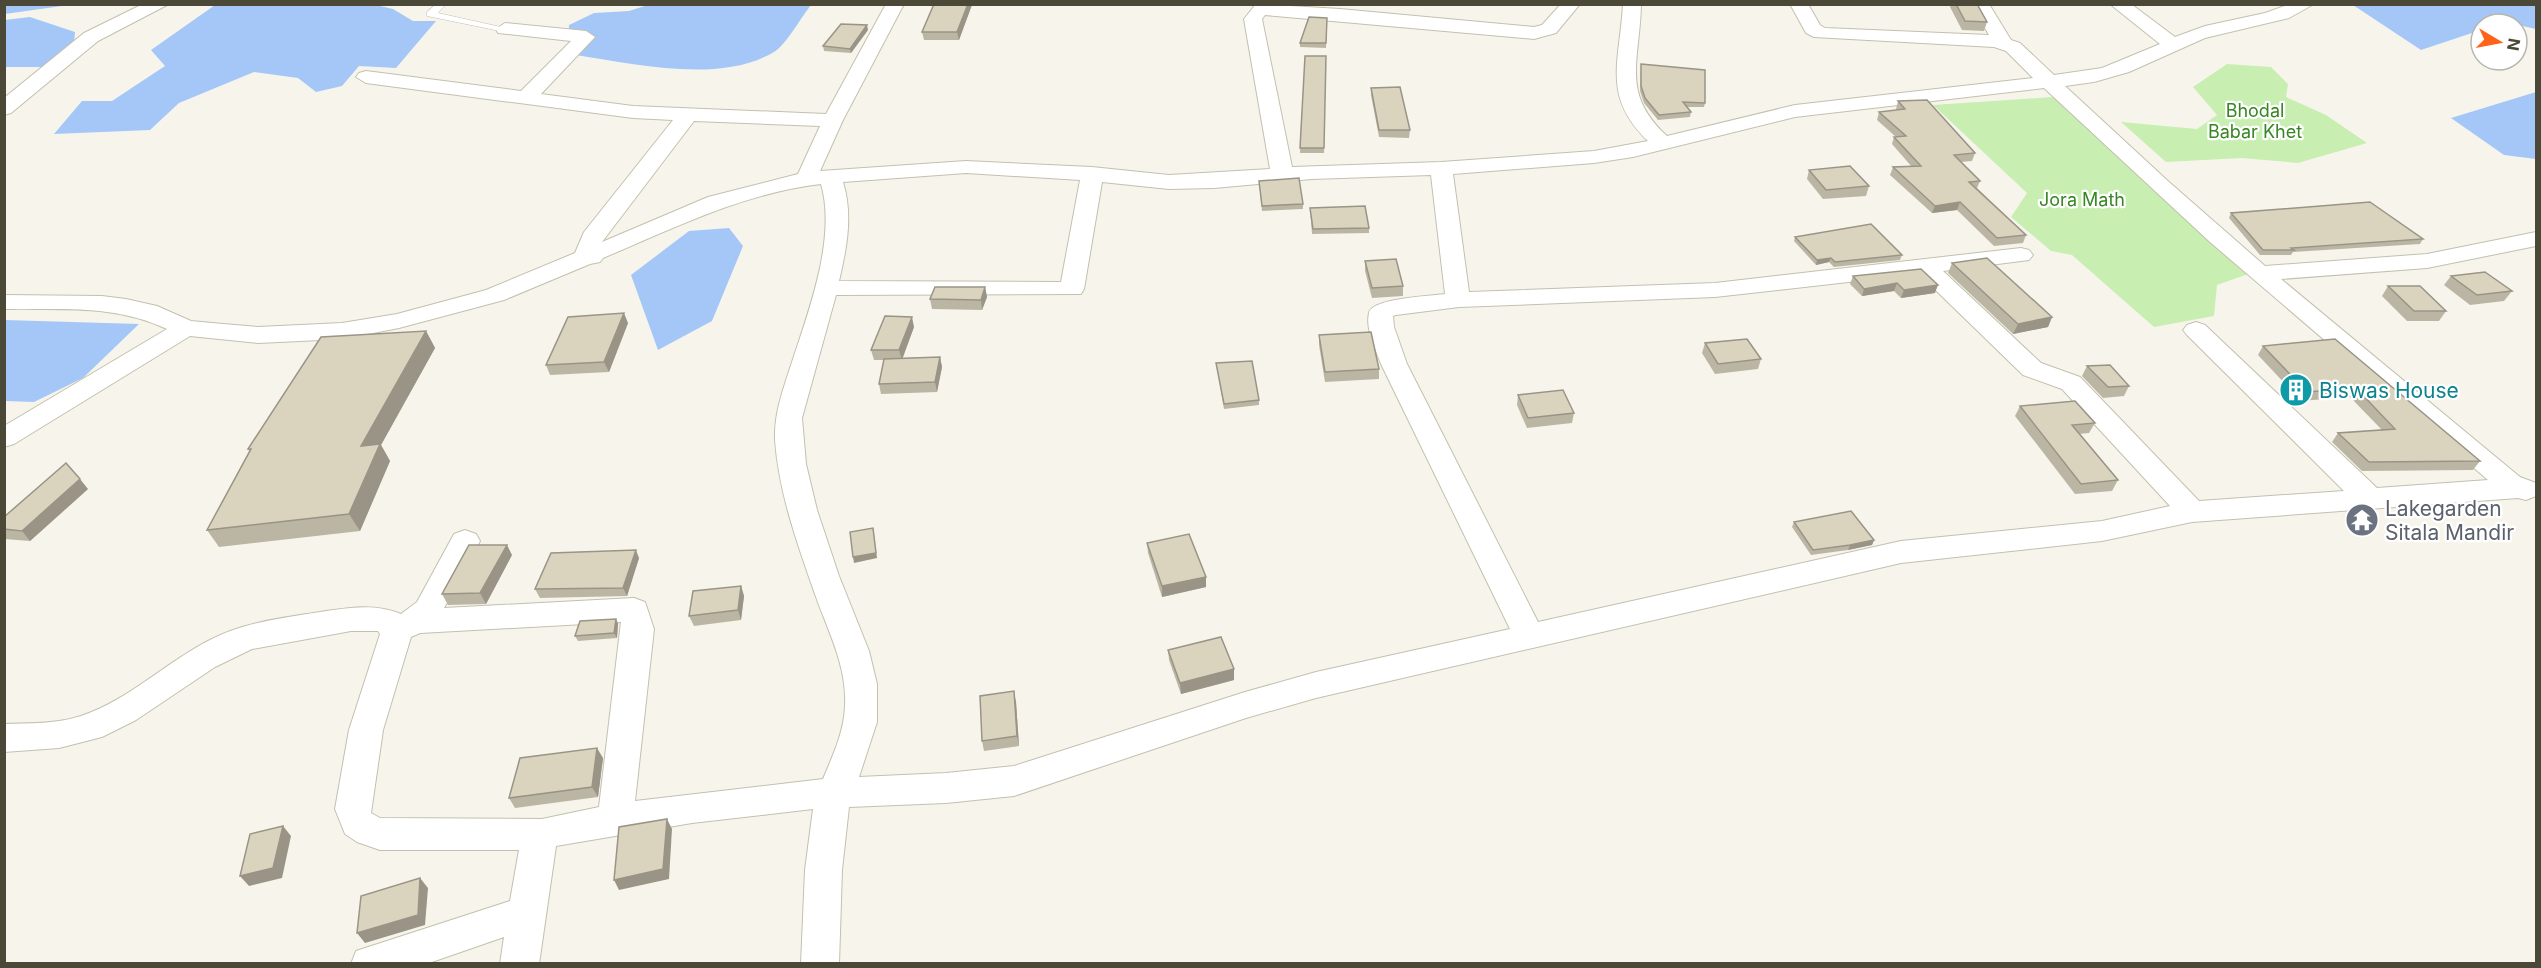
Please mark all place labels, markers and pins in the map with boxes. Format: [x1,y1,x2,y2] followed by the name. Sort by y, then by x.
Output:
[2278,372,2314,408] building icon: Biswas House
[2319,378,2459,403] place label: Biswas House
[2385,496,2514,545] place label: Lakegarden Sitala Mandir
[2344,502,2380,538] temple icon: Lakegarden Sitala Mandir

